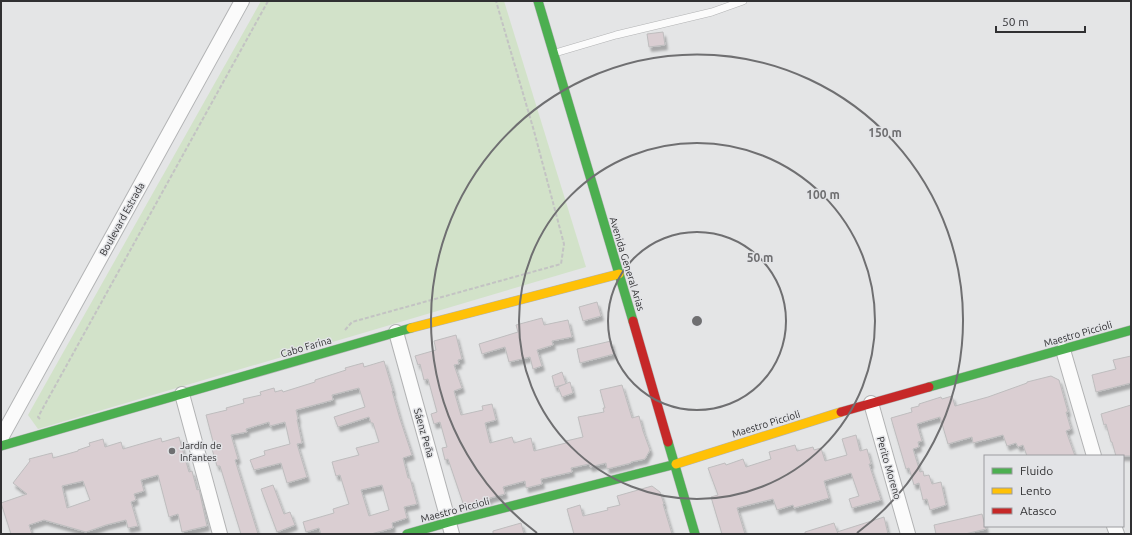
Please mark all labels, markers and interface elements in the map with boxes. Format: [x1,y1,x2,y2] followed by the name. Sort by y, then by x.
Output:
[996,8,1085,34] scale bar
[1002,15,1029,28] text: 50 m
[868,126,902,139] text: 150 m
[97,181,147,257] street label: Boulevard Estrada
[806,188,840,201] text: 100 m
[607,216,647,312] street label: Avenida General Arias
[747,251,773,264] text: 50 m
[690,314,704,328] centre of rings
[1043,319,1113,349] street label: Maestro Piccioli
[279,334,333,360] street label: Cabo Farina
[412,407,436,459] street label: Sáenz Peña
[731,408,801,440] street label: Maestro Piccioli
[875,435,903,501] street label: Perito Moreno
[180,440,222,463] place label: Jardín de Infantes
[167,446,177,456] marker: Jardín de Infantes
[984,455,1124,527] legend
[1020,464,1053,477] text: Fluido
[1020,484,1051,497] text: Lento
[419,496,491,524] street label: Maestro Piccioli
[1020,504,1056,517] text: Atasco

